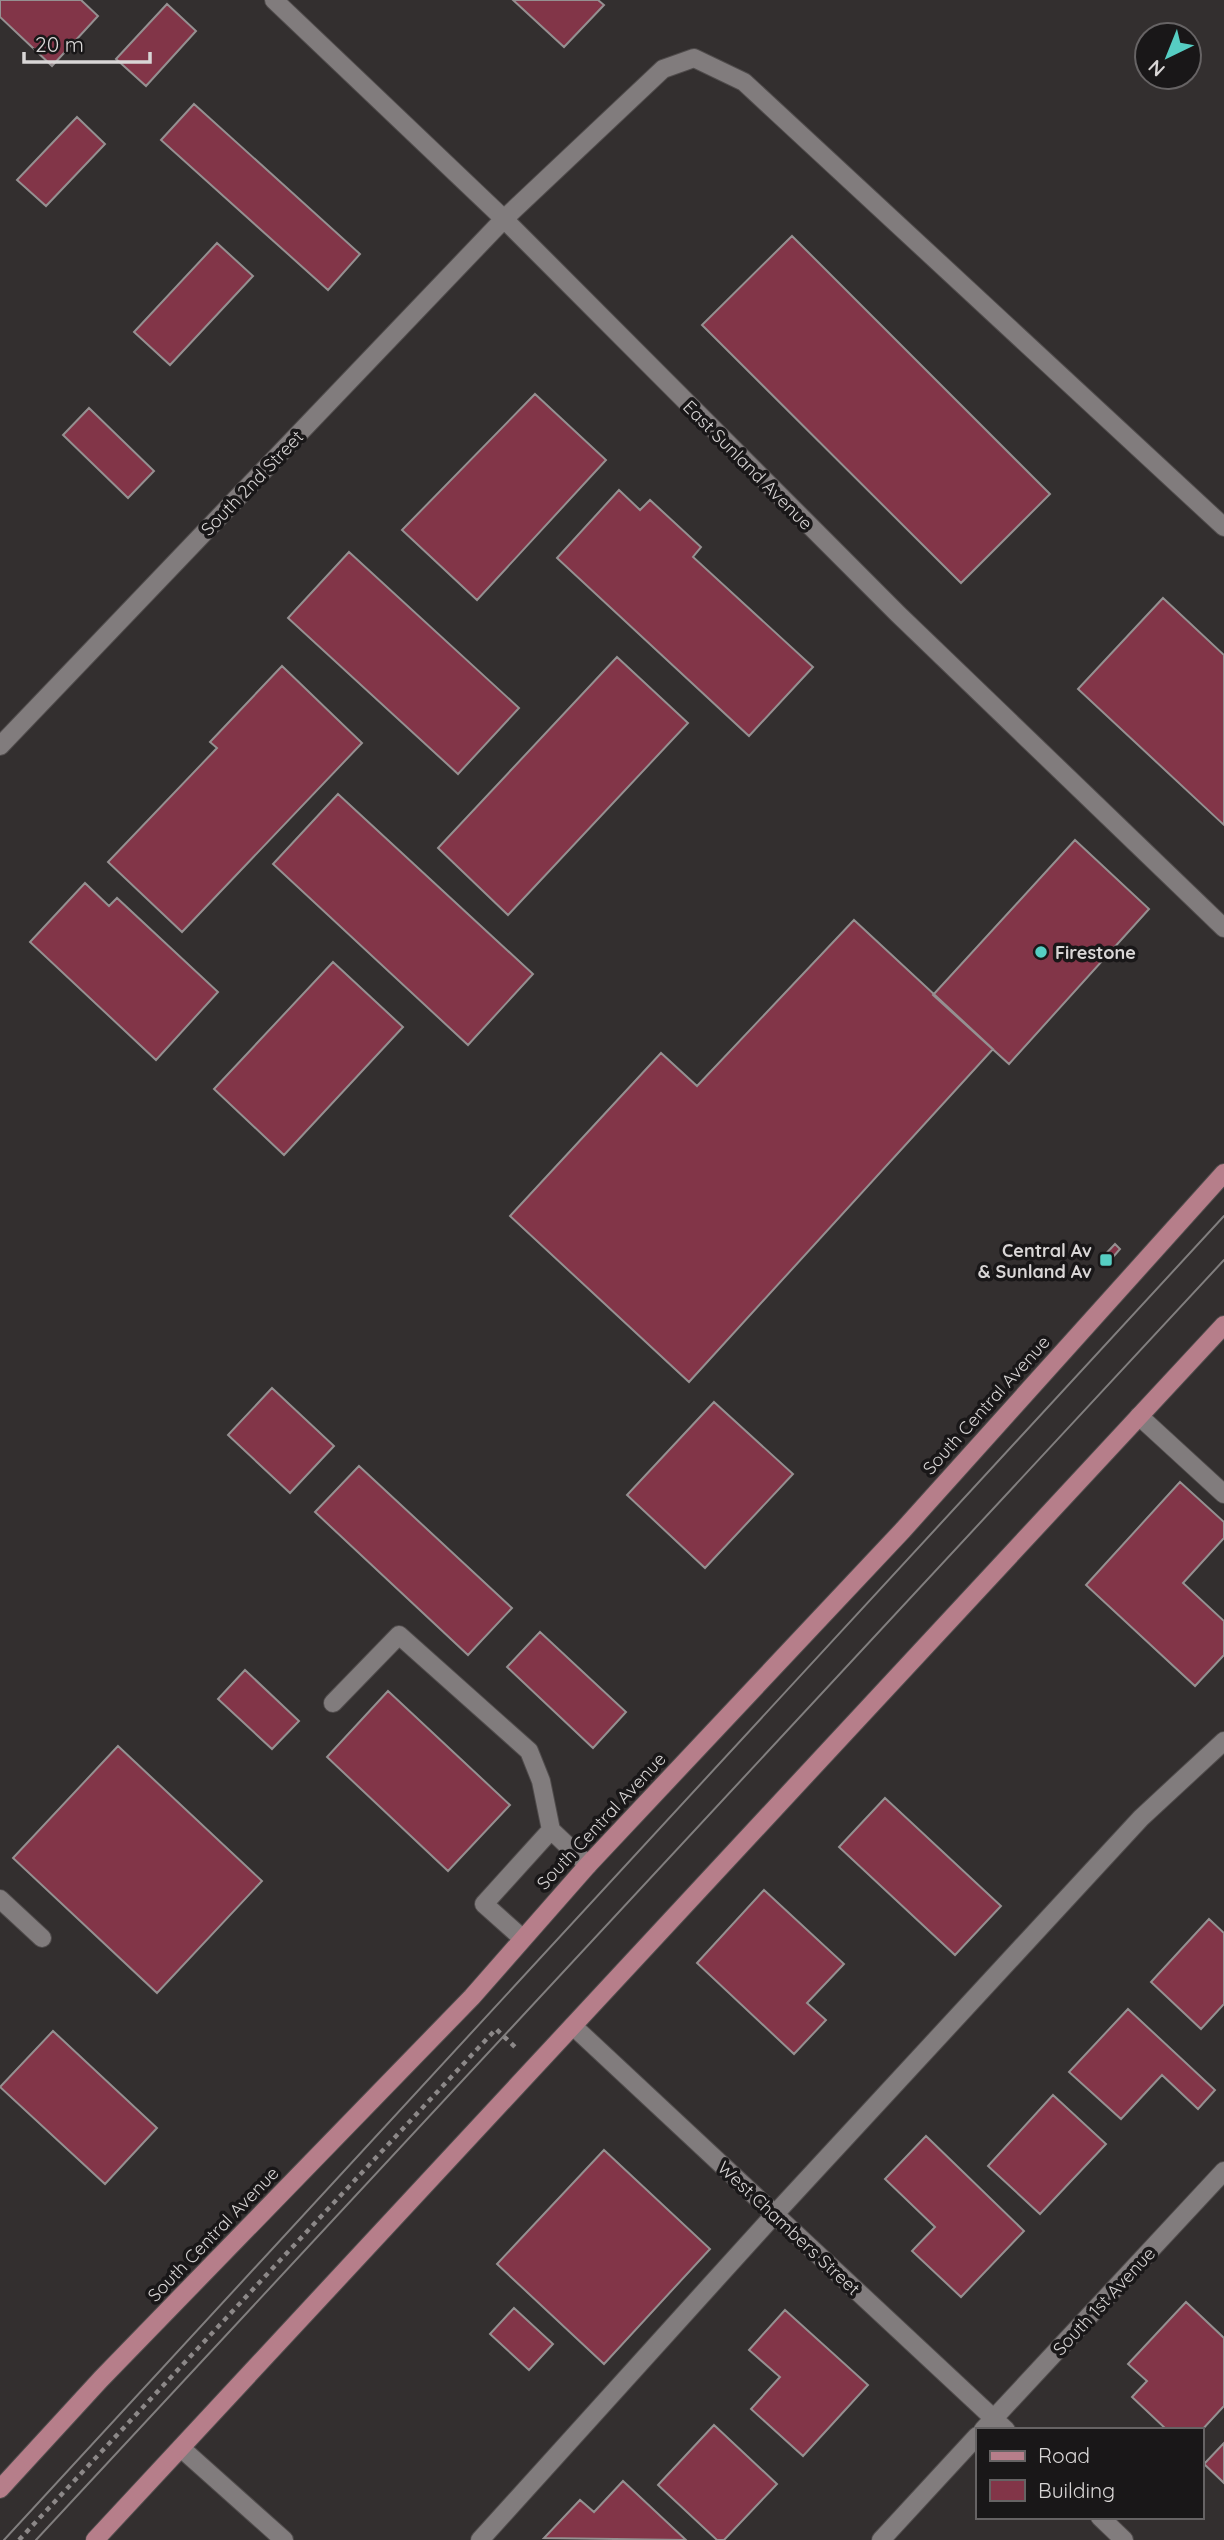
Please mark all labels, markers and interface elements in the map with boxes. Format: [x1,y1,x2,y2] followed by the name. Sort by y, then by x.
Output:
[24,21,150,65] scale bar
[1133,21,1203,91] north arrow
[35,31,84,57] text: 20 m
[1143,55,1170,82] text: N
[678,395,818,535] street label: East Sunland Avenue
[196,425,308,541] street label: South 2nd Street
[1055,941,1136,964] place label: Firestone
[1033,944,1049,960] marker: Firestone
[978,1239,1092,1283] place label: Central Av & Sunland Av
[1098,1252,1114,1268] marker: Central Av & Sunland Av
[918,1331,1054,1479] street label: South Central Avenue
[532,1748,670,1894] street label: South Central Avenue
[713,2156,865,2300] street label: West Chambers Street
[143,2162,283,2306] street label: South Central Avenue
[1048,2242,1160,2360] street label: South 1st Avenue
[976,2428,1203,2519] legend
[1038,2442,1090,2468] text: Road
[1038,2477,1115,2503] text: Building

